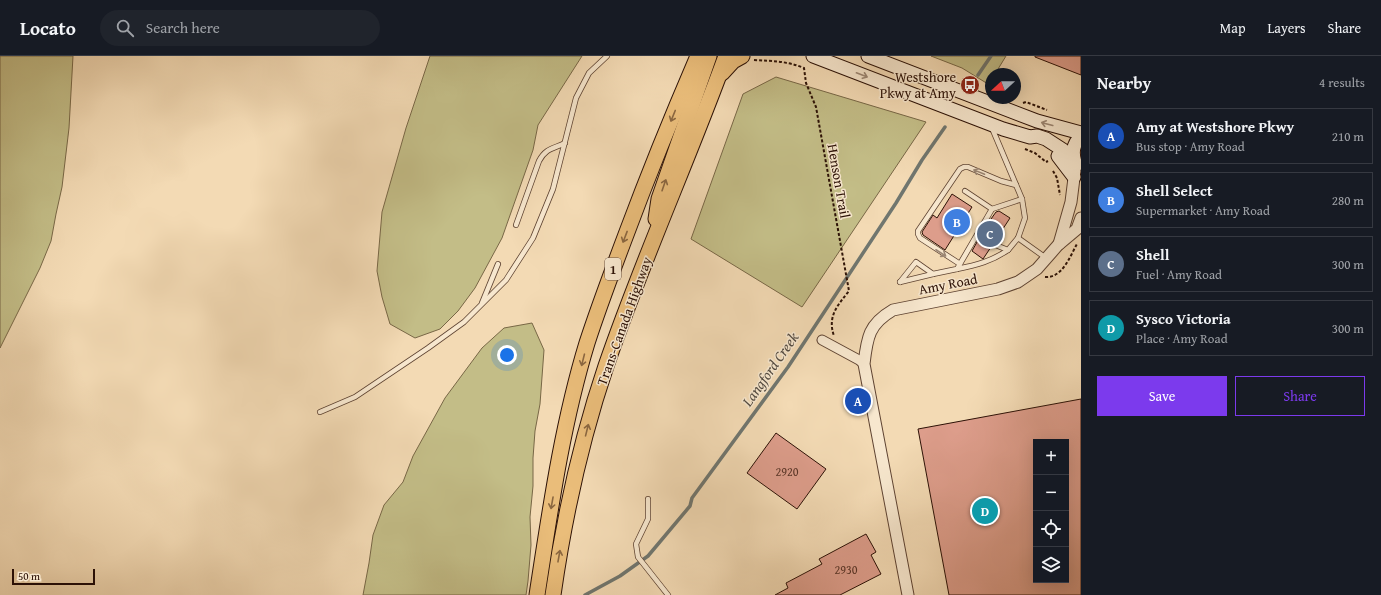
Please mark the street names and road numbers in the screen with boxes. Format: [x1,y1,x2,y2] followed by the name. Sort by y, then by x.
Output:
[823,142,855,220] street label: Henson Trail
[591,254,657,388] street label: Trans-Canada Highway
[605,258,621,280] road number: 1
[917,268,980,299] street label: Amy Road

